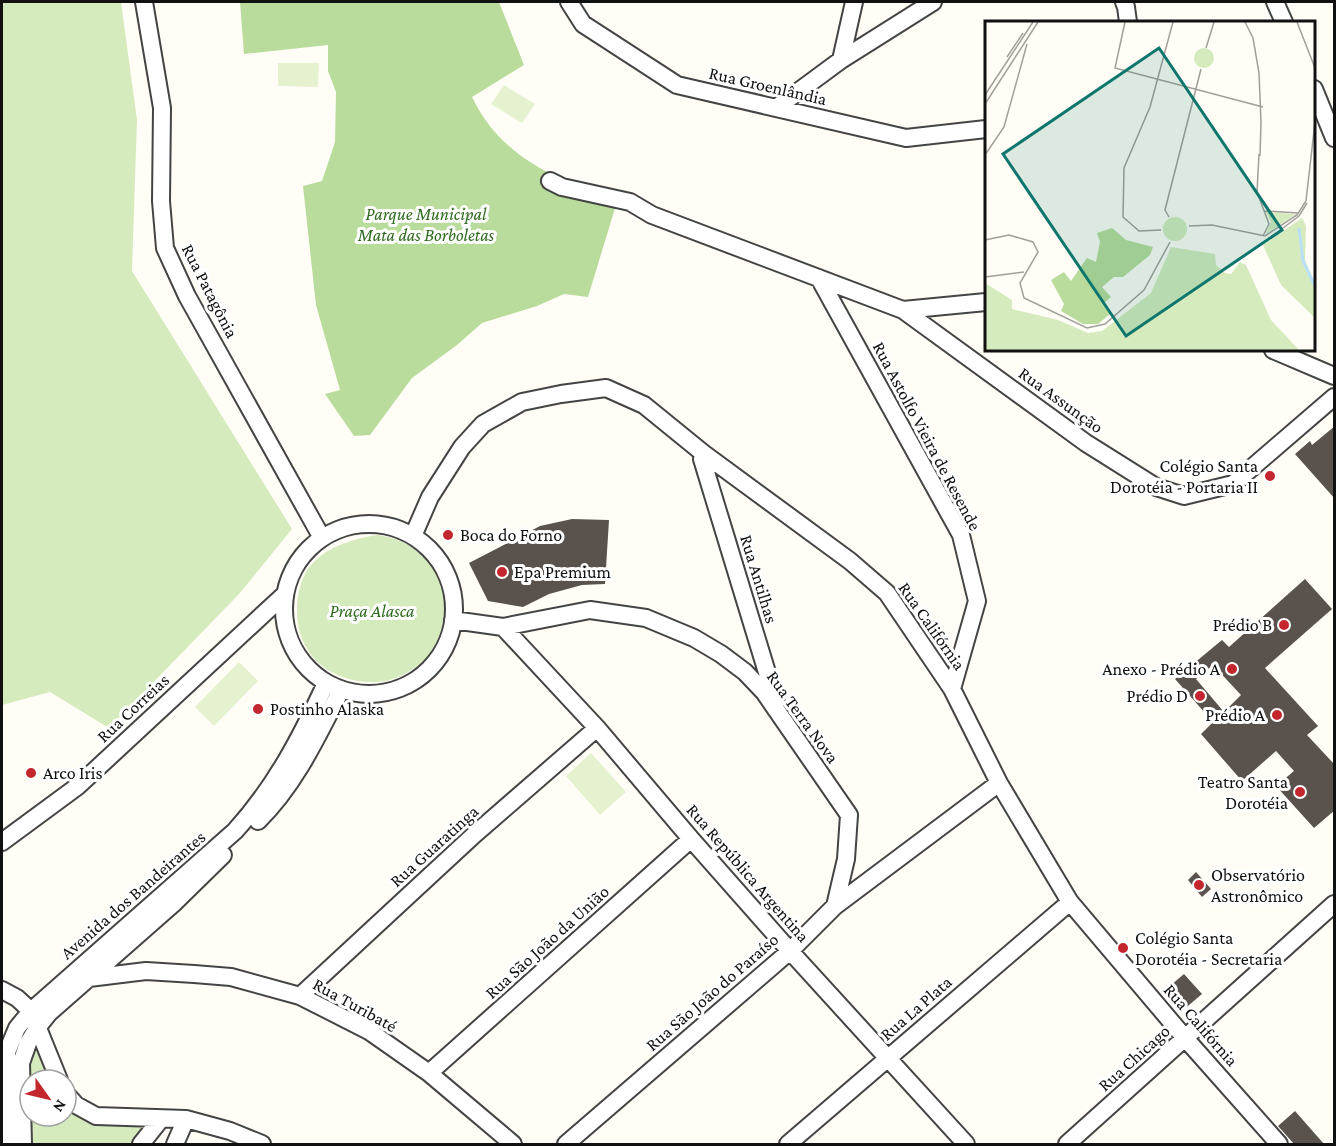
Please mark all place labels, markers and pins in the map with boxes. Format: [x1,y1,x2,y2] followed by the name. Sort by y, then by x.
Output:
[1110,456,1258,497] place label: Colégio Santa Dorotéia - Portaria II
[1263,469,1277,483] marker: Colégio Santa Dorotéia - Portaria II
[460,525,562,545] place label: Boca do Forno
[441,528,455,542] marker: Boca do Forno
[514,562,612,582] place label: Epa Premium
[495,565,509,579] marker: Epa Premium
[1213,615,1272,635] place label: Prédio B
[1277,618,1291,632] marker: Prédio B
[1102,659,1221,679] place label: Anexo - Prédio A
[1225,662,1239,676] marker: Anexo - Prédio A
[1127,686,1188,706] place label: Prédio D
[1193,689,1207,703] marker: Prédio D
[270,699,384,719] place label: Postinho Alaska
[251,702,265,716] marker: Postinho Alaska
[1205,705,1266,725] place label: Prédio A
[1270,708,1284,722] marker: Prédio A
[43,763,103,783] place label: Arco Iris
[24,766,38,780] marker: Arco Iris
[1198,772,1288,813] place label: Teatro Santa Dorotéia
[1293,785,1307,799] marker: Teatro Santa Dorotéia
[1211,865,1305,906] place label: Observatório Astronômico
[1192,878,1206,892] marker: Observatório Astronômico
[1135,928,1282,969] place label: Colégio Santa Dorotéia - Secretaria
[1116,941,1130,955] marker: Colégio Santa Dorotéia - Secretaria

